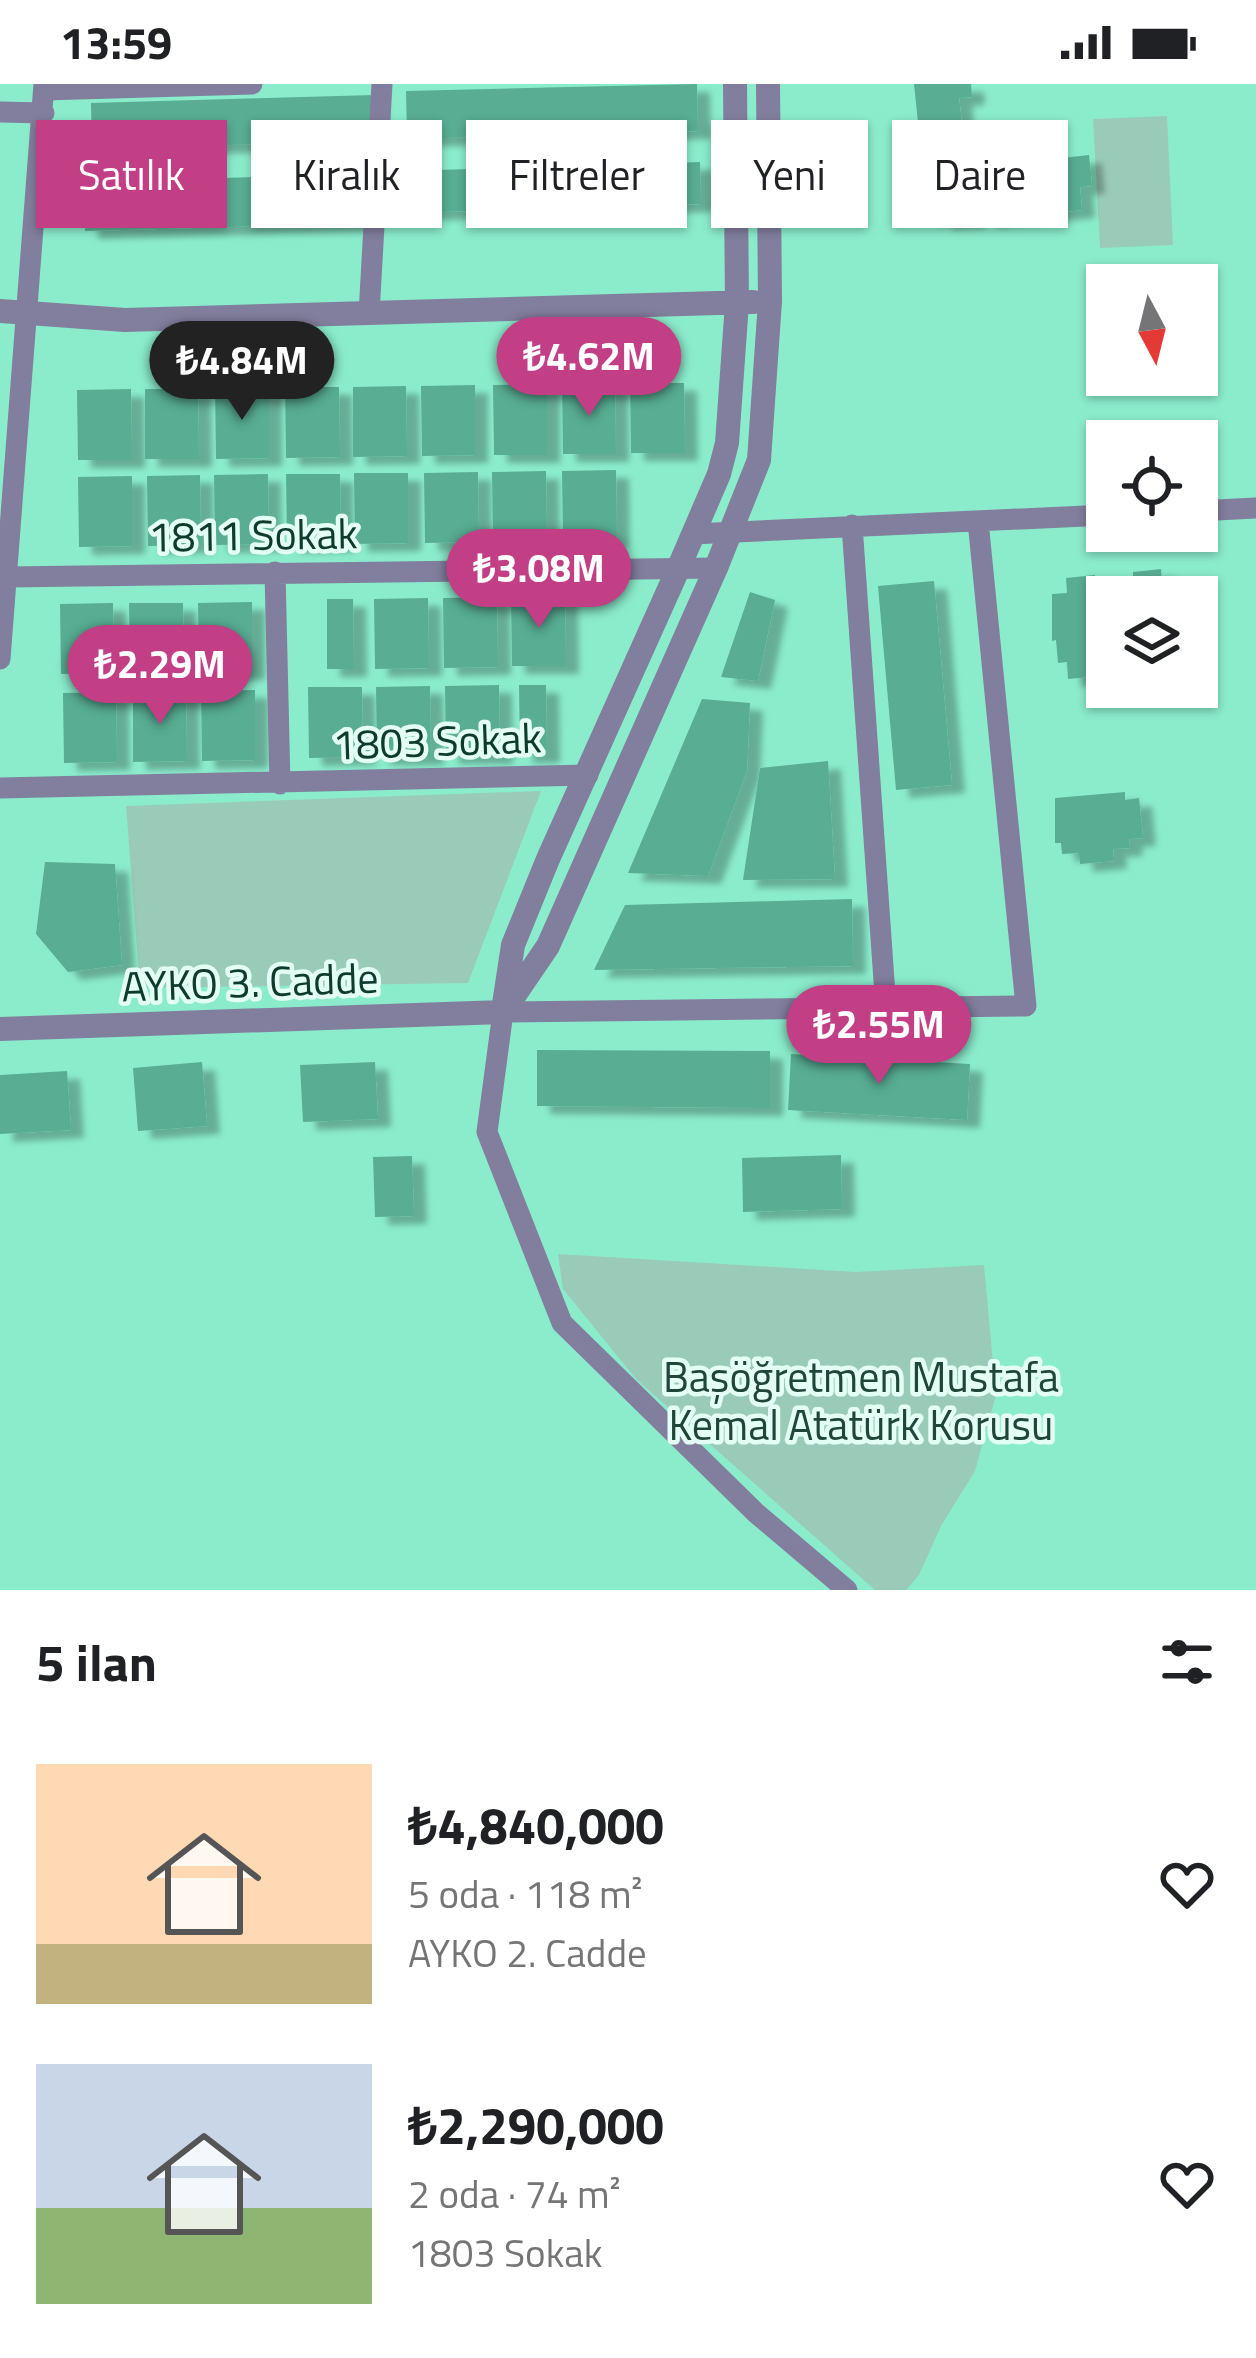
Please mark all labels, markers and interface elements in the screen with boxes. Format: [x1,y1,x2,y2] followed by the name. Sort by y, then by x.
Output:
[60,8,172,76] text: 13:59
[36,120,227,228] chip: Satılık
[251,120,442,228] chip: Kiralık
[466,120,687,228] chip: Filtreler
[711,120,868,228] chip: Yeni
[892,120,1068,228] chip: Daire
[1086,264,1218,396] north arrow
[1086,264,1218,708] map controls
[491,317,687,419] pin: ₺4.62M
[144,321,340,423] pin: ₺4.84M
[523,326,655,385] text: ₺4.62M
[176,330,308,389] text: ₺4.84M
[1086,420,1218,552] button: locate
[148,500,358,568] street label: 1811 Sokak
[441,529,637,631] pin: ₺3.08M
[473,538,605,597] text: ₺3.08M
[1086,576,1218,708] button: layers
[62,625,258,727] pin: ₺2.29M
[94,634,226,693] text: ₺2.29M
[331,704,543,776] street label: 1803 Sokak
[120,945,380,1017] street label: AYKO 3. Cadde
[781,985,977,1087] pin: ₺2.55M
[813,994,945,1053] text: ₺2.55M
[663,1344,1059,1456] park label: Başöğretmen Mustafa Kemal Atatürk Korusu
[36,1623,157,1701] text: 5 ilan
[1154,1629,1220,1695] icon: filters
[408,1786,664,1864] text: ₺4,840,000
[132,1812,276,1956] icon: home
[1154,1851,1220,1917] icon: heart
[408,1864,642,1923] text: 5 oda · 118 m²
[408,1923,647,1982] text: AYKO 2. Cadde
[408,2086,664,2164] text: ₺2,290,000
[132,2112,276,2256] icon: home
[1154,2151,1220,2217] icon: heart
[408,2164,621,2223] text: 2 oda · 74 m²
[408,2223,602,2282] text: 1803 Sokak

